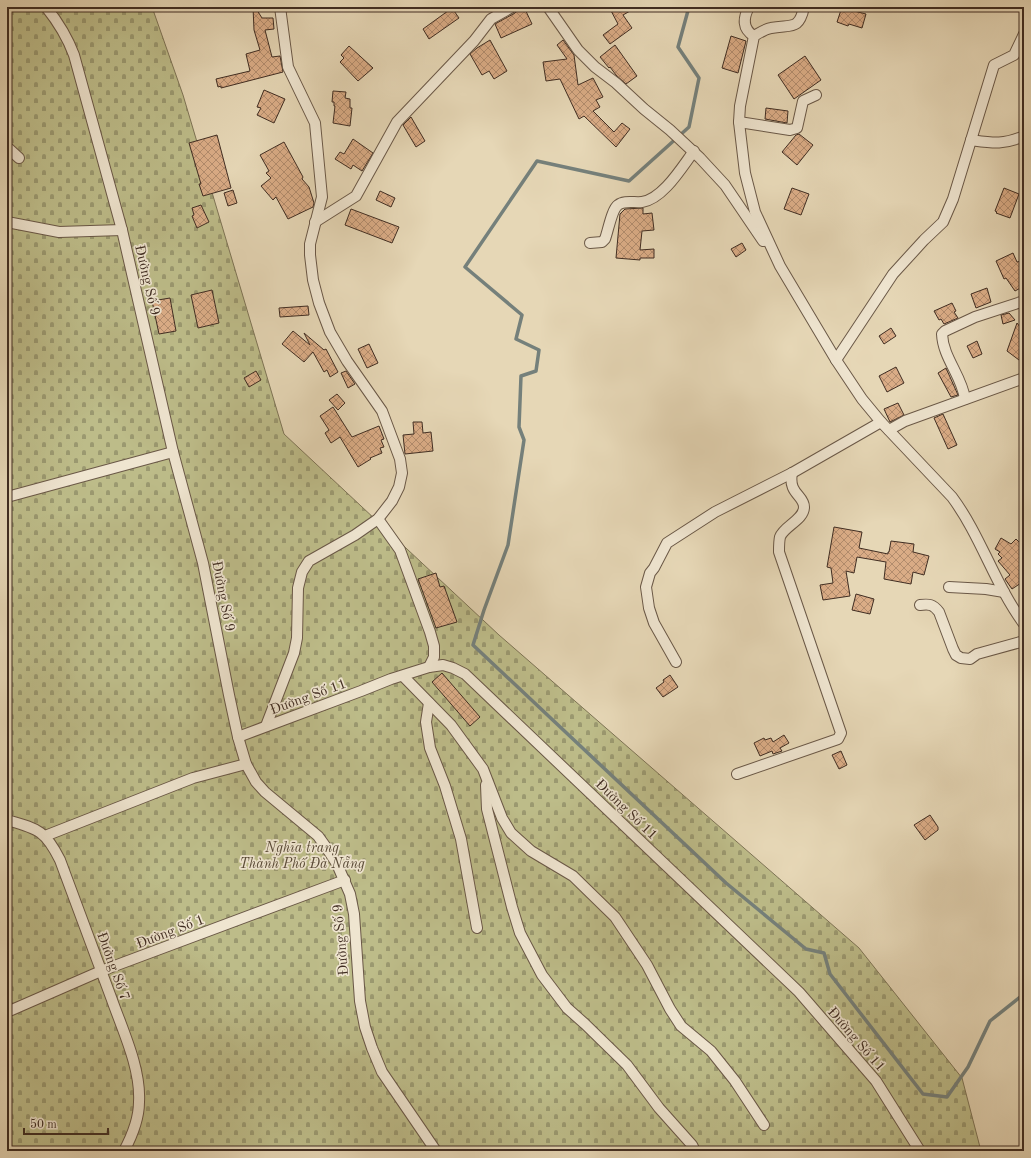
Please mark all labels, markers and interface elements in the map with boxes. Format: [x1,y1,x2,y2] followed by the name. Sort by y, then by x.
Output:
[132,243,163,317] street label: Đường Số 9
[209,559,238,633] street label: Đường Số 9
[268,676,348,717] street label: Đường Số 11
[593,776,661,843] street label: Đường Số 11
[239,841,365,872] park label: Nghĩa trang Thành Phố Đà Nẵng
[330,903,351,976] street label: Đường Số 9
[134,912,206,951] street label: Đường Số 1
[94,930,133,1003] street label: Đường Số 7
[825,1004,889,1074] street label: Đường Số 11
[24,1110,108,1136] scale bar
[30,1118,57,1131] text: 50 m

